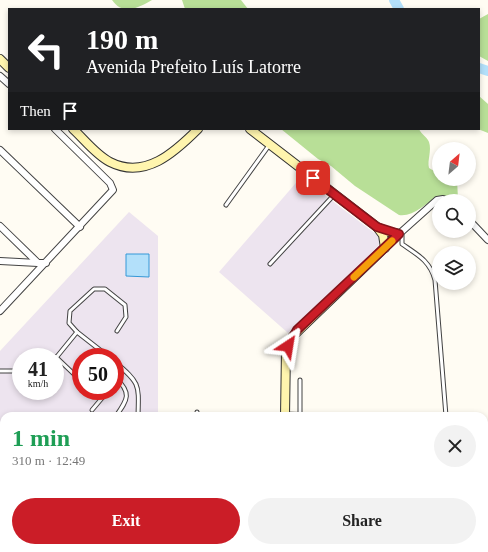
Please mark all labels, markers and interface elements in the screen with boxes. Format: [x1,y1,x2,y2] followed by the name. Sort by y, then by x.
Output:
[20,24,72,76] icon: left
[86,24,158,55] text: 190 m
[86,57,301,77] text: Avenida Prefeito Luís Latorre
[59,100,81,122] icon: arrive
[20,103,51,119] text: Then
[432,142,476,186] north arrow
[432,142,476,290] map controls
[296,161,330,195] pin
[302,167,324,189] icon: arrive
[432,194,476,238] button: search
[432,246,476,290] button: layers
[267,325,309,367] position arrow
[72,348,124,400] speed limit sign: 50
[28,358,48,380] text: 41
[28,378,48,389] text: km/h
[12,425,70,451] text: 1 min
[434,425,476,467] button: close
[12,453,85,468] text: 310 m · 12:49
[12,498,240,544] button: Exit
[248,498,476,544] button: Share

